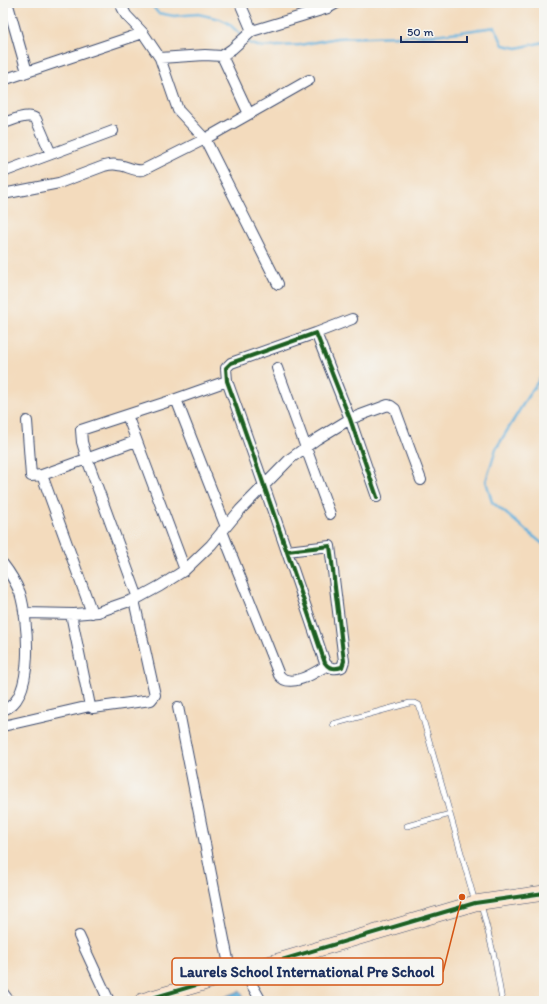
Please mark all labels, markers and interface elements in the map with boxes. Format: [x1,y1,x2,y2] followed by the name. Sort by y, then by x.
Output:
[401,18,467,44] scale bar
[407,25,433,39] text: 50 m
[172,958,443,985] callout: Laurels School International Pre School
[179,963,435,981] text: Laurels School International Pre School

